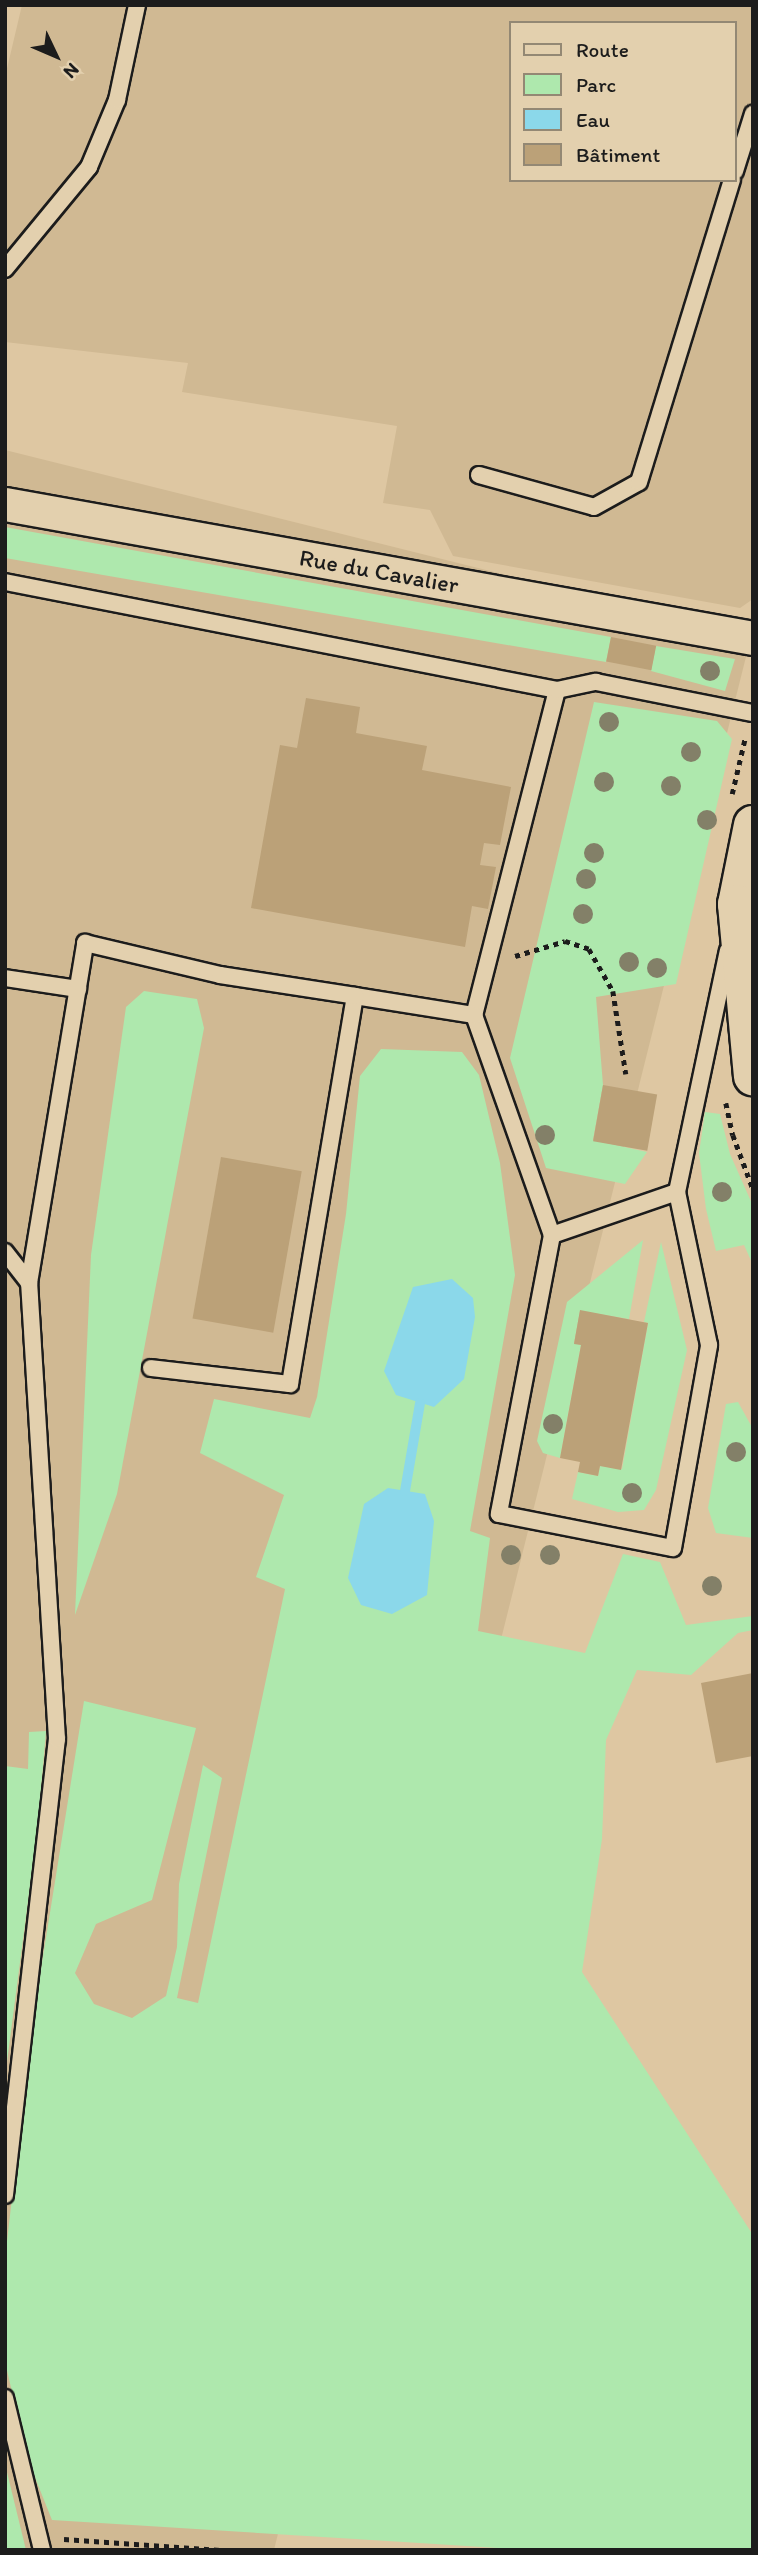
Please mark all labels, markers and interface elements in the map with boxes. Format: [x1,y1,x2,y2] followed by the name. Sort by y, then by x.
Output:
[21,21,91,91] north arrow
[510,21,737,182] legend
[576,37,629,62] text: Route
[59,58,84,84] text: N
[576,72,616,97] text: Parc
[576,107,610,132] text: Eau
[576,142,660,167] text: Bâtiment
[297,543,461,599] street label: Rue du Cavalier

